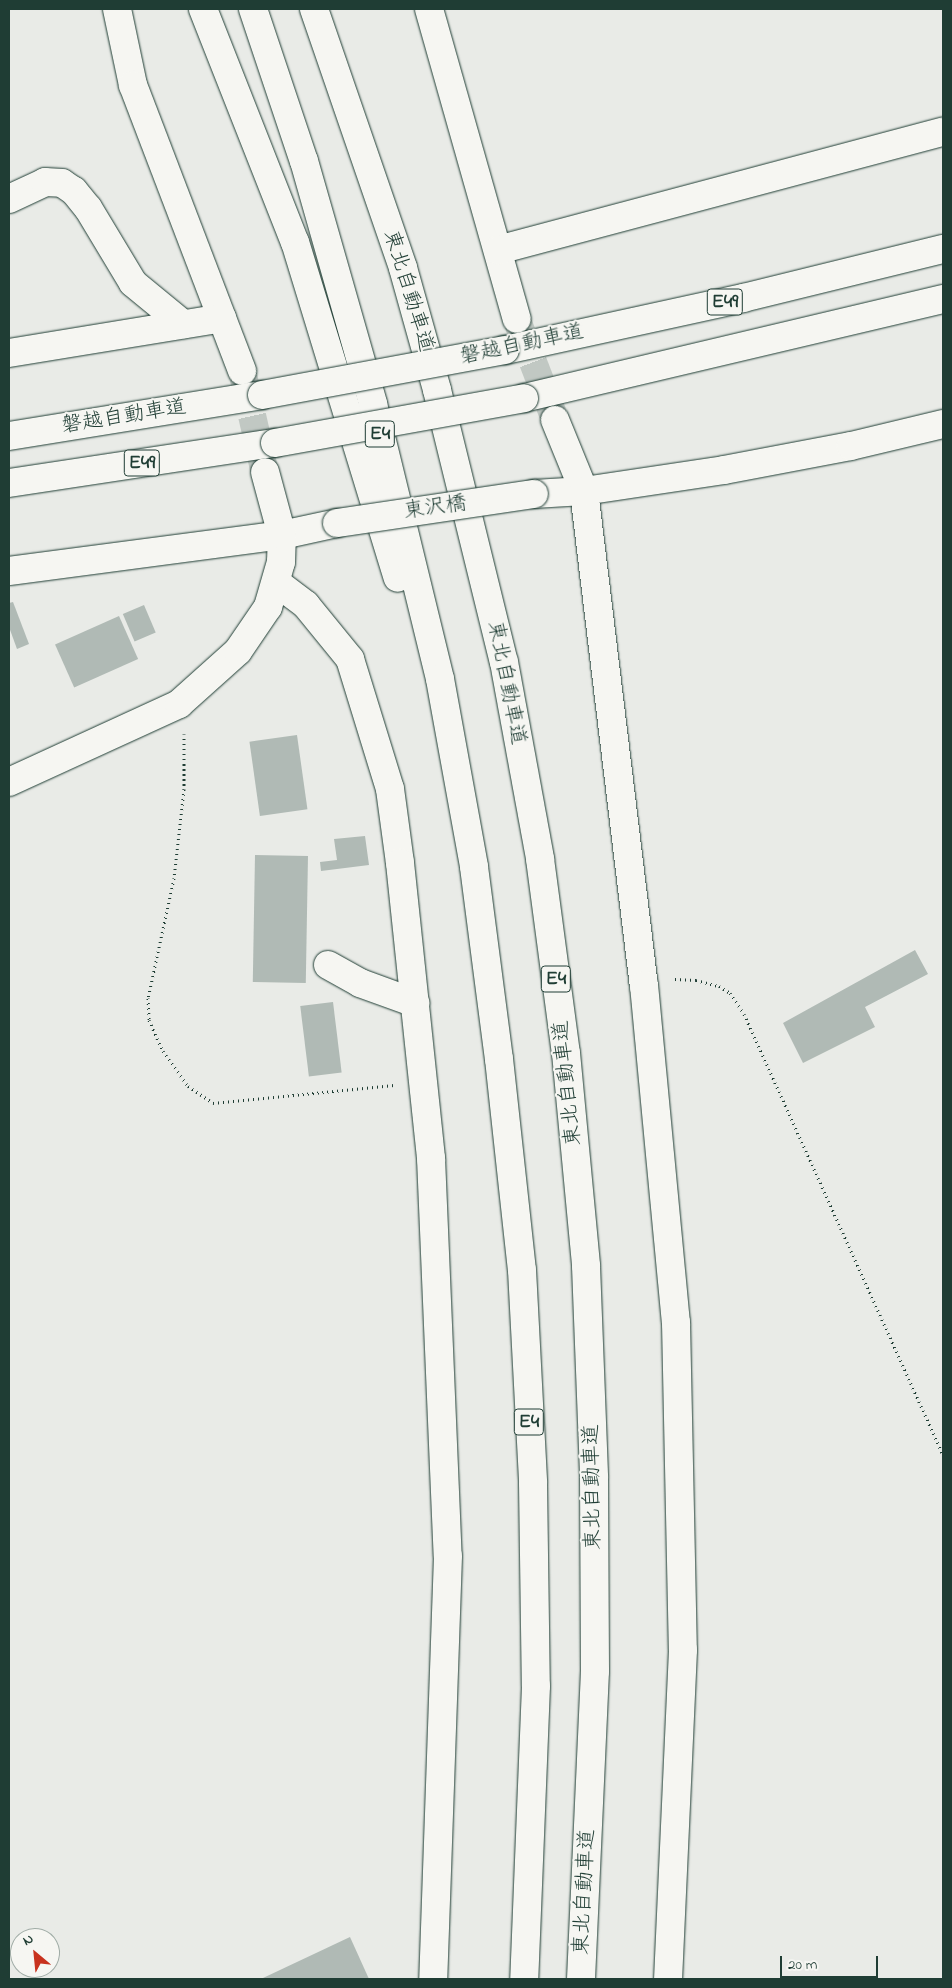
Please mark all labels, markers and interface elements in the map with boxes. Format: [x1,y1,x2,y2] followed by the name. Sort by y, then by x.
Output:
[378,227,438,355] street label: 東北自動車道
[706,284,744,320] road number: E49
[458,320,586,370] street label: 磐越自動車道
[60,395,188,439] street label: 磐越自動車道
[364,416,396,452] road number: E4
[123,446,161,480] road number: E49
[402,491,468,525] street label: 東沢橋
[482,619,530,747] street label: 東北自動車道
[540,962,572,996] road number: E4
[549,1019,587,1147] street label: 東北自動車道
[513,1404,545,1440] road number: E4
[579,1424,607,1550] street label: 東北自動車道
[569,1828,601,1956] street label: 東北自動車道
[10,1928,60,1978] north arrow
[19,1929,37,1952] text: N
[782,1946,880,1978] scale bar
[788,1954,817,1976] text: 20 m

